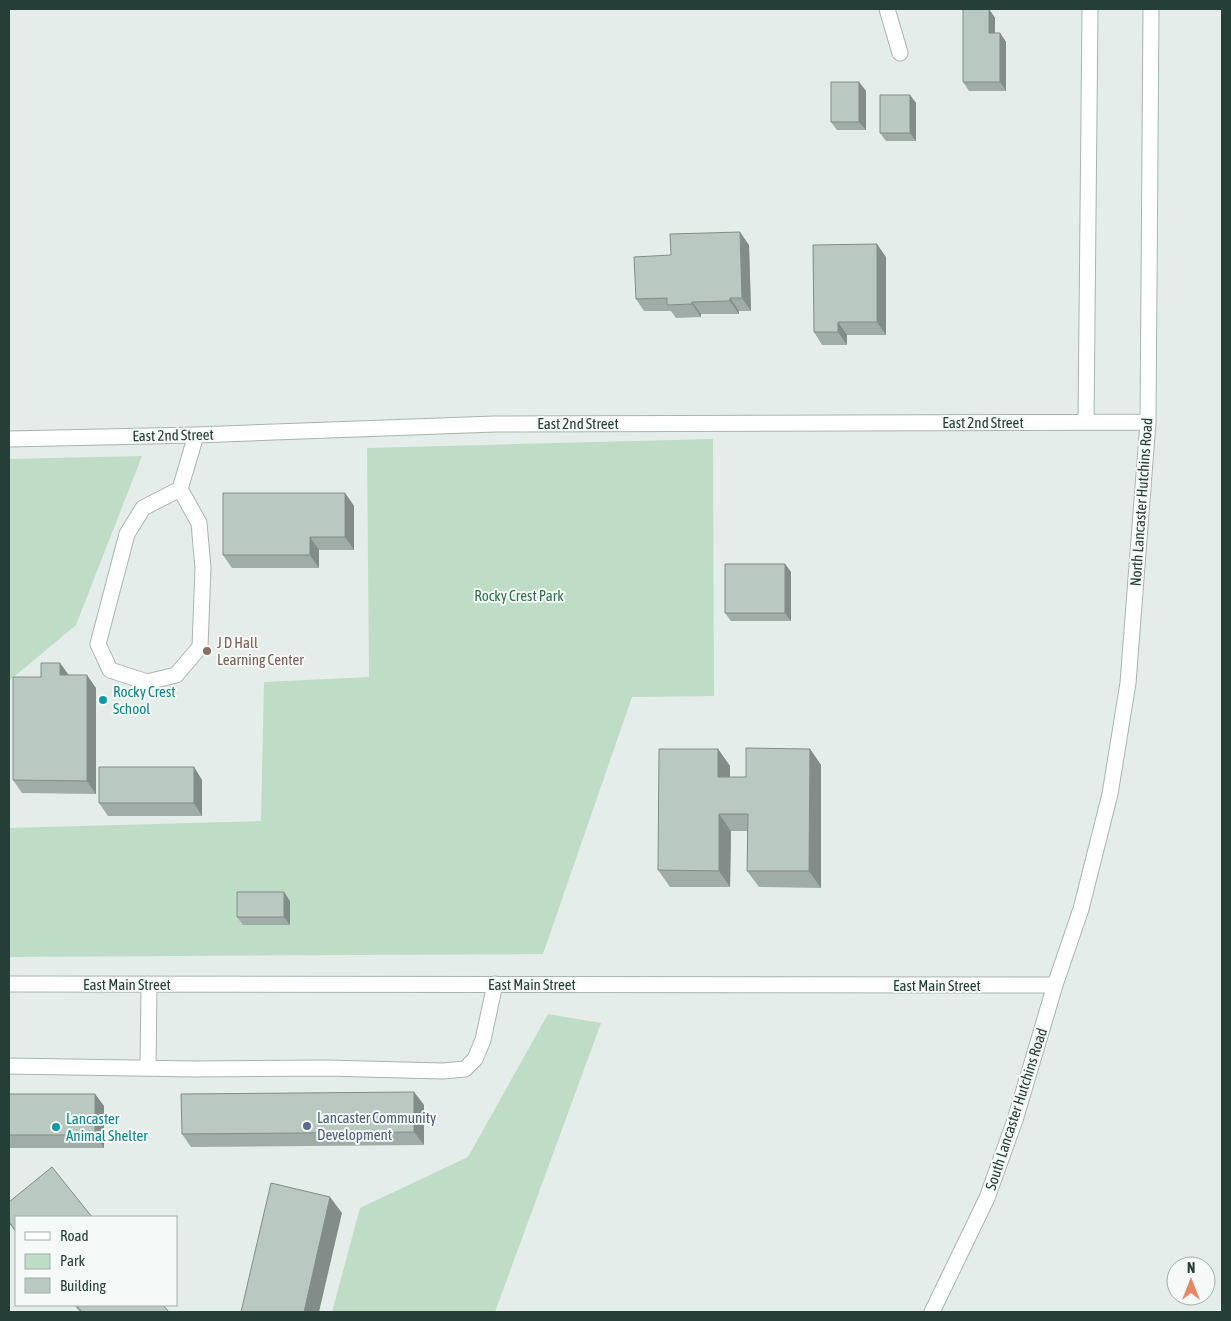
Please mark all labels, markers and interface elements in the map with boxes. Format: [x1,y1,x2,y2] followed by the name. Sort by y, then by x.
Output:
[942,414,1024,431] street label: East 2nd Street
[537,415,619,432] street label: East 2nd Street
[1127,417,1155,587] street label: North Lancaster Hutchins Road
[132,426,214,444] street label: East 2nd Street
[474,587,564,604] park label: Rocky Crest Park
[217,634,304,668] place label: J D Hall Learning Center
[201,645,213,657] marker: J D Hall Learning Center
[113,683,176,717] place label: Rocky Crest School
[97,694,109,706] marker: Rocky Crest School
[83,976,171,993] street label: East Main Street
[488,976,576,993] street label: East Main Street
[893,977,981,994] street label: East Main Street
[982,1026,1050,1192] street label: South Lancaster Hutchins Road
[317,1109,436,1143] place label: Lancaster Community Development
[66,1110,148,1144] place label: Lancaster Animal Shelter
[301,1120,313,1132] marker: Lancaster Community Development
[50,1121,62,1133] marker: Lancaster Animal Shelter
[15,1216,178,1306] legend
[60,1227,89,1244] text: Road
[60,1252,85,1269] text: Park
[1166,1256,1216,1306] north arrow
[1187,1260,1195,1276] text: N
[60,1277,106,1294] text: Building

